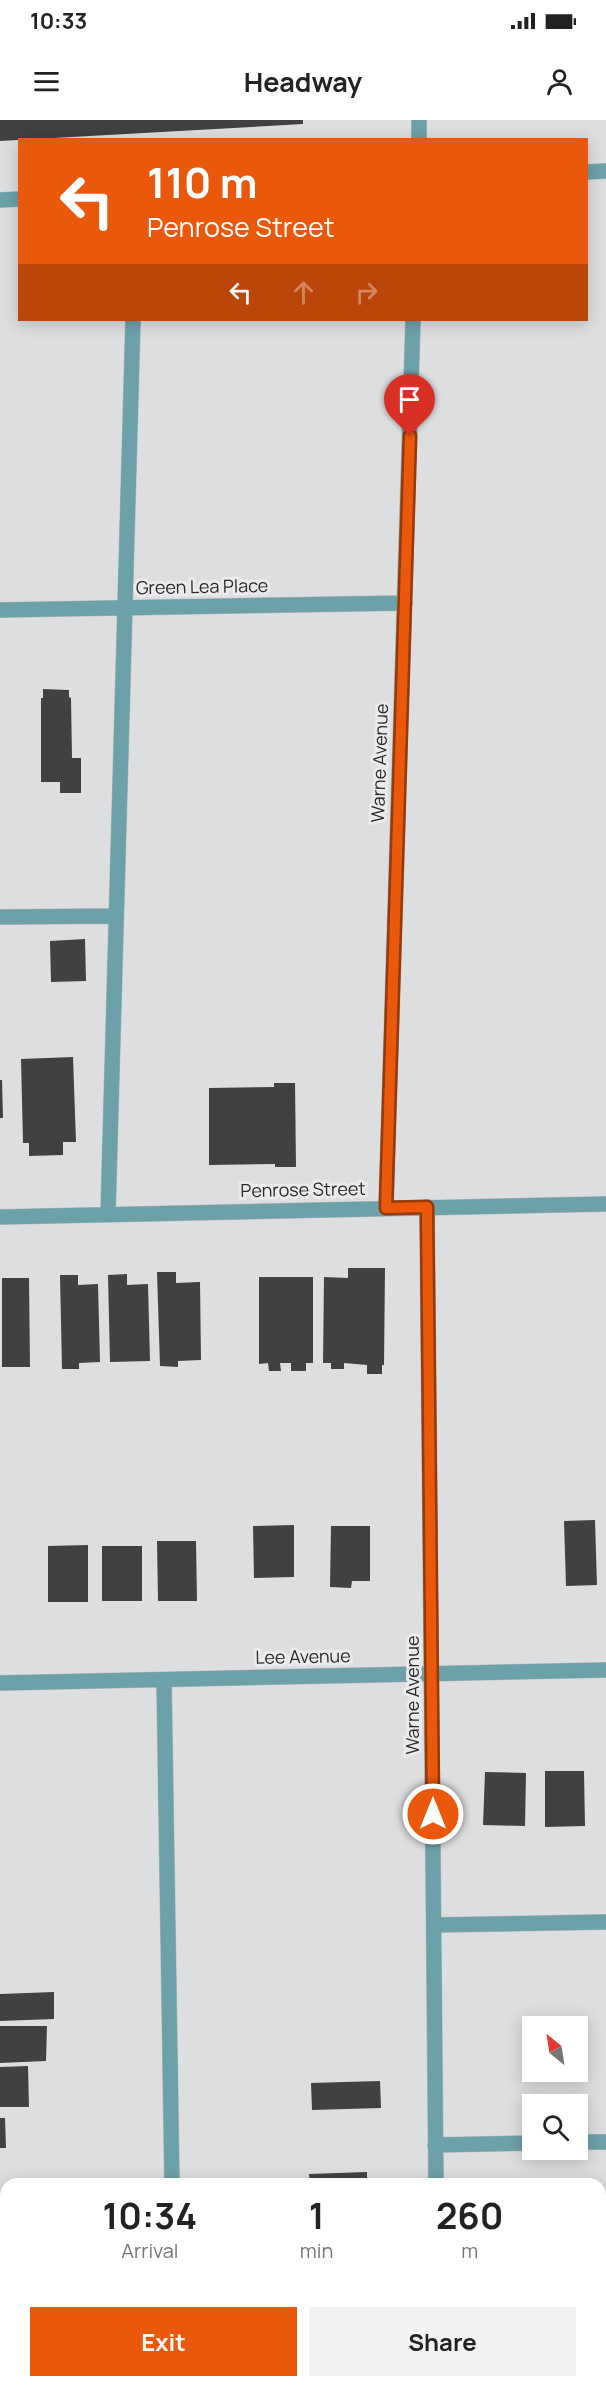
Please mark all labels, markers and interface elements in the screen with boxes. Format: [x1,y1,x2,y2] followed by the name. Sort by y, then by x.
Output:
[30,6,87,36] text: 10:33
[244,63,362,100] text: Headway
[30,65,63,98] icon: menu
[543,65,576,98] icon: person
[147,153,258,211] text: 110 m
[48,162,126,240] icon: left
[147,208,335,245] text: Penrose Street
[224,276,257,309] icon: left
[287,276,320,309] icon: ahead
[350,276,383,309] icon: right
[384,374,435,436] pin
[393,383,426,416] icon: arrive
[136,573,268,599] street label: Green Lea Place
[365,703,393,823] street label: Warne Avenue
[240,1176,366,1202] street label: Penrose Street
[400,1636,424,1754] street label: Warne Avenue
[255,1643,351,1669] street label: Lee Avenue
[401,1782,465,1846] position arrow
[522,2016,588,2082] north arrow
[522,2016,588,2160] map controls
[522,2094,588,2160] button: search
[103,2191,197,2240] text: 10:34
[309,2191,324,2240] text: 1
[436,2191,503,2240] text: 260
[121,2237,178,2264] text: Arrival
[300,2237,333,2264] text: min
[461,2237,478,2264] text: m
[30,2307,297,2376] button: Exit
[309,2307,576,2376] button: Share

